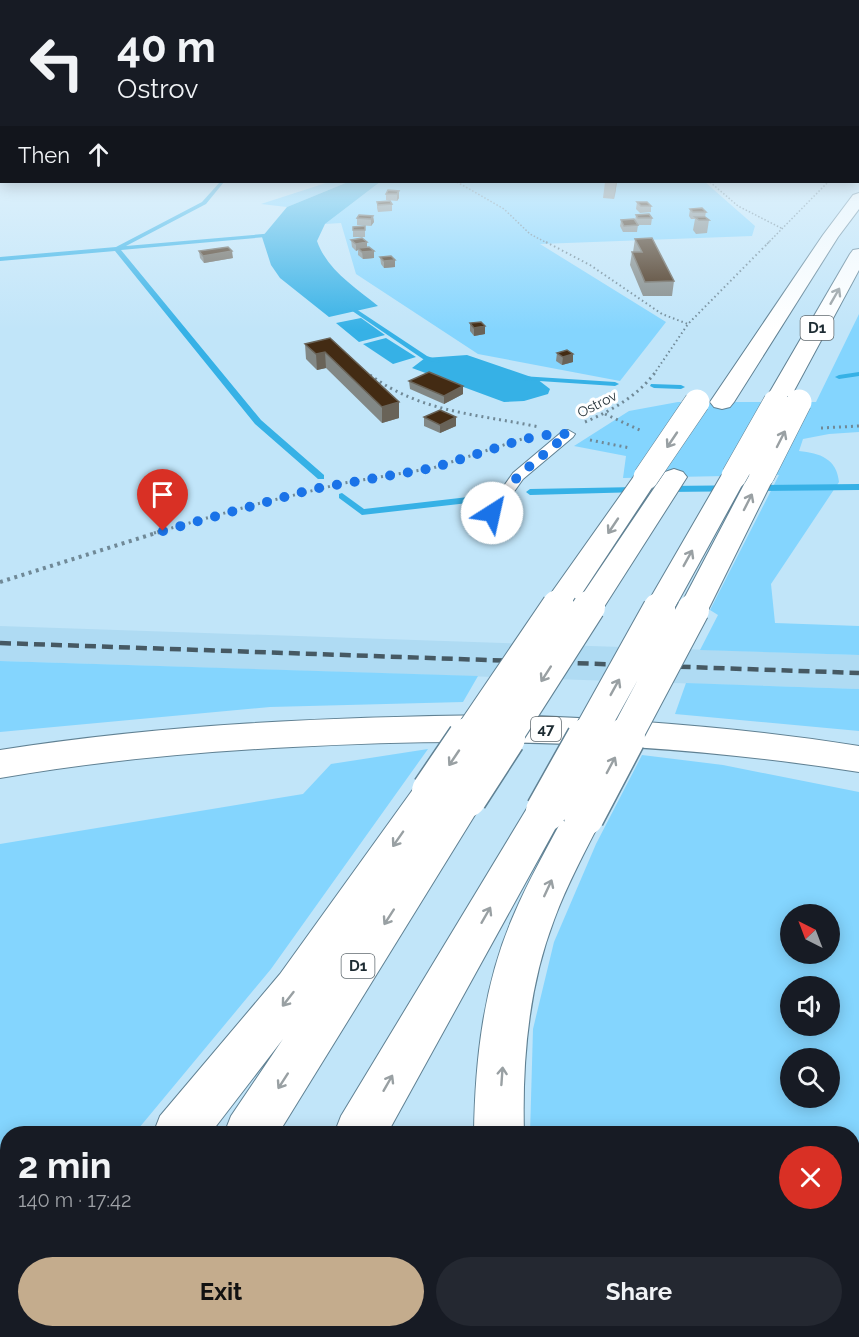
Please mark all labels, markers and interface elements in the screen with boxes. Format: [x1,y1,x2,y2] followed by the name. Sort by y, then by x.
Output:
[117,23,216,72] text: 40 m
[18,24,96,102] icon: left
[117,73,198,104] text: Ostrov
[82,138,115,171] icon: ahead
[18,142,70,168] text: Then
[830,287,841,305] one-way arrow
[800,316,834,340] road number: D1
[575,387,620,421] street label: Ostrov
[775,430,787,448] one-way arrow
[665,431,678,448] one-way arrow
[137,469,188,531] pin
[146,478,179,511] icon: arrive
[460,481,524,545] position arrow
[742,494,754,511] one-way arrow
[607,517,619,533] one-way arrow
[682,550,694,567] one-way arrow
[540,665,552,682] one-way arrow
[610,679,622,696] one-way arrow
[531,717,561,741] road number: 47
[448,750,460,766] one-way arrow
[605,757,617,774] one-way arrow
[392,830,404,846] one-way arrow
[543,879,554,897] one-way arrow
[780,904,840,964] north arrow
[780,904,840,1108] map controls
[481,906,492,924] one-way arrow
[383,908,395,925] one-way arrow
[342,954,374,978] road number: D1
[780,976,840,1036] button: sound
[281,991,294,1007] one-way arrow
[780,1048,840,1108] button: search
[497,1066,508,1086] one-way arrow
[277,1072,289,1089] one-way arrow
[383,1075,395,1092] one-way arrow
[18,1144,111,1186] text: 2 min
[779,1146,842,1209] button: close
[18,1188,131,1212] text: 140 m · 17:42
[18,1257,424,1326] button: Exit
[436,1257,842,1326] button: Share

